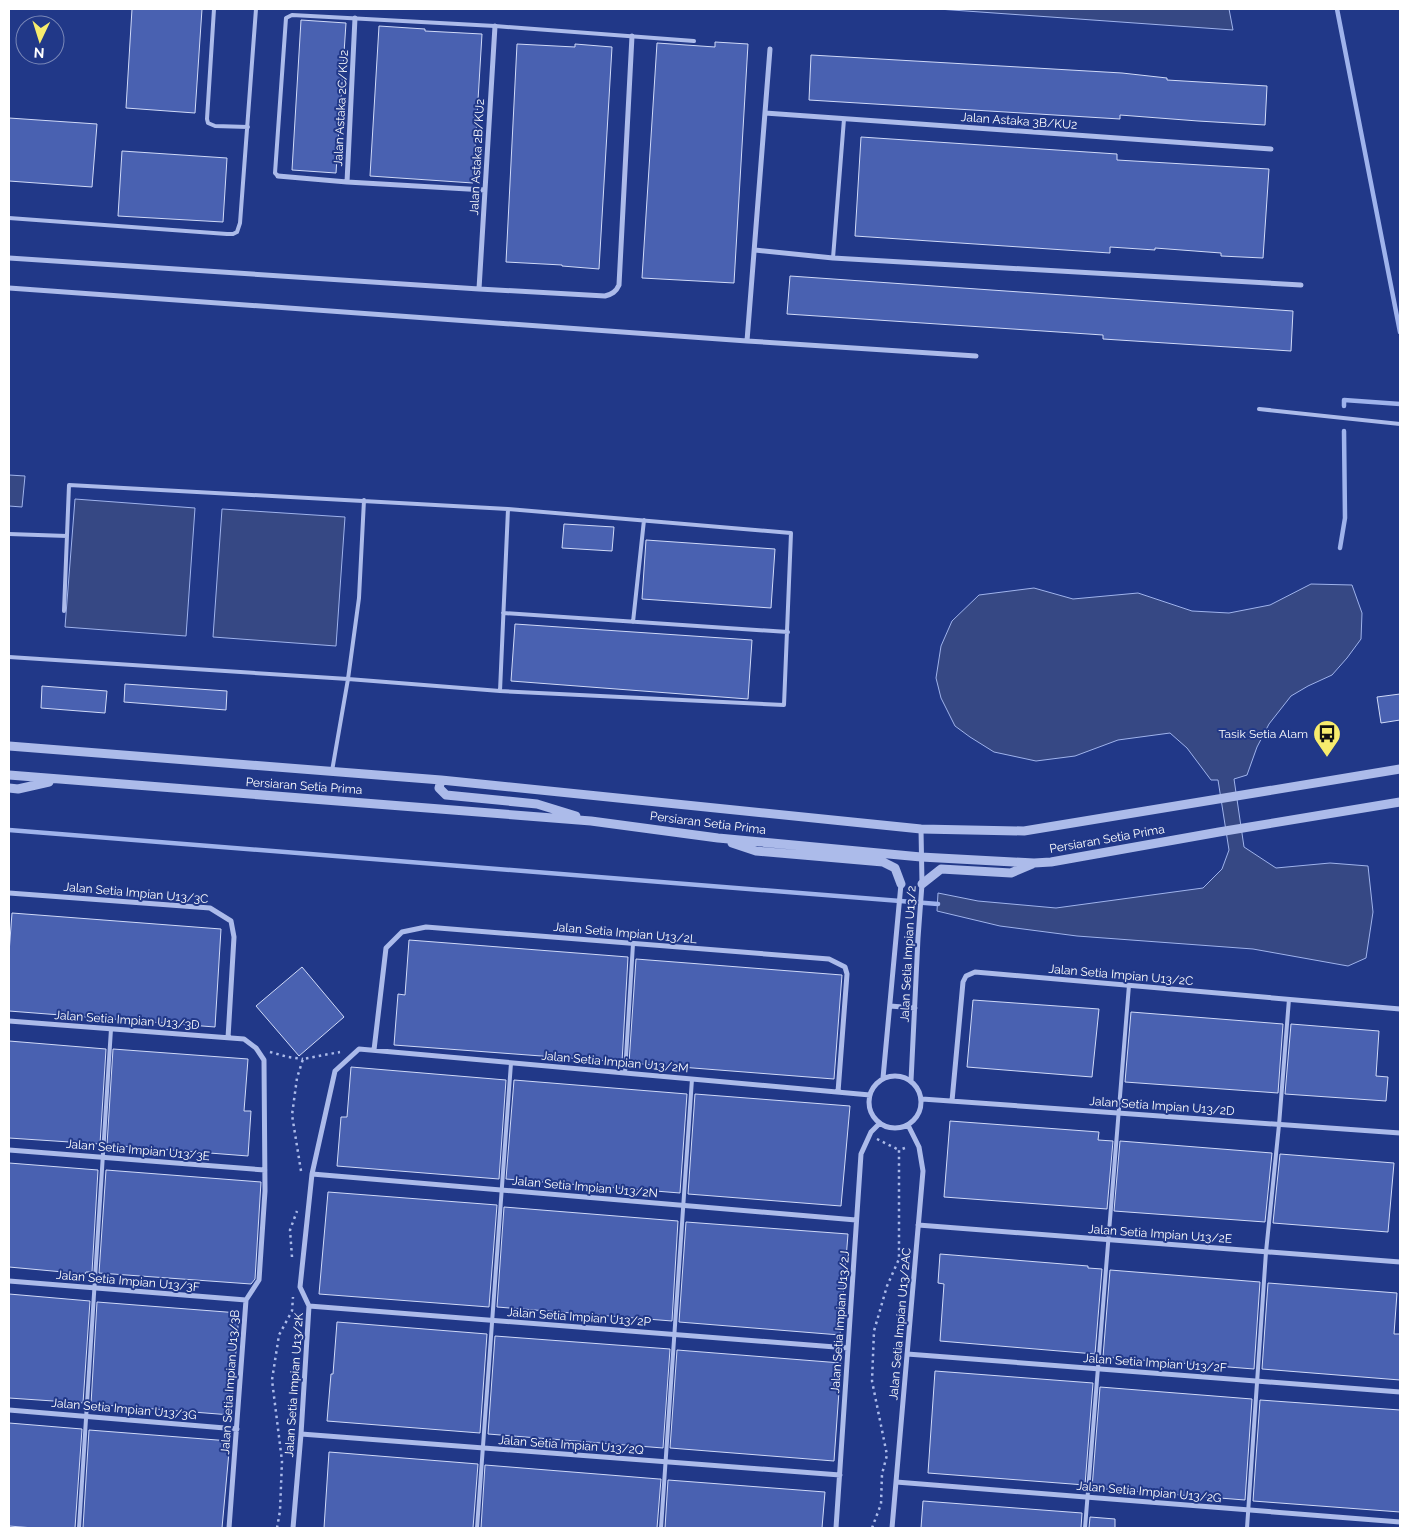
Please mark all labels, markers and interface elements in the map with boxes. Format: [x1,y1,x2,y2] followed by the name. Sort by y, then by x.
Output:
[15,15,65,65] north arrow
[33,45,45,61] text: N
[331,49,351,167] street label: Jalan Astaka 2C/KU2
[467,98,487,216] street label: Jalan Astaka 2B/KU2
[960,110,1078,132] street label: Jalan Astaka 3B/KU2
[1312,719,1342,758] bus stop icon: Tasik Setia Alam
[1218,727,1308,741] place label: Tasik Setia Alam
[245,775,363,797] street label: Persiaran Setia Prima
[649,809,767,837] street label: Persiaran Setia Prima
[1048,822,1166,856] street label: Persiaran Setia Prima
[63,880,209,906] street label: Jalan Setia Impian U13/3C
[897,885,919,1023] street label: Jalan Setia Impian U13/2
[553,920,697,946] street label: Jalan Setia Impian U13/2L
[1048,962,1194,988] street label: Jalan Setia Impian U13/2C
[54,1008,201,1032] street label: Jalan Setia Impian U13/3D
[541,1049,689,1075] street label: Jalan Setia Impian U13/2M
[1089,1094,1236,1118] street label: Jalan Setia Impian U13/2D
[65,1137,211,1163] street label: Jalan Setia Impian U13/3E
[512,1174,658,1200] street label: Jalan Setia Impian U13/2N
[1088,1222,1232,1246] street label: Jalan Setia Impian U13/2E
[886,1247,914,1401] street label: Jalan Setia Impian U13/2AC
[828,1250,852,1394] street label: Jalan Setia Impian U13/2J
[56,1268,200,1294] street label: Jalan Setia Impian U13/3F
[506,1305,652,1329] street label: Jalan Setia Impian U13/2P
[218,1309,242,1455] street label: Jalan Setia Impian U13/3B
[282,1312,306,1458] street label: Jalan Setia Impian U13/2K
[1083,1351,1227,1375] street label: Jalan Setia Impian U13/2F
[51,1396,197,1422] street label: Jalan Setia Impian U13/3G
[498,1433,644,1457] street label: Jalan Setia Impian U13/2Q
[1076,1479,1222,1505] street label: Jalan Setia Impian U13/2G

